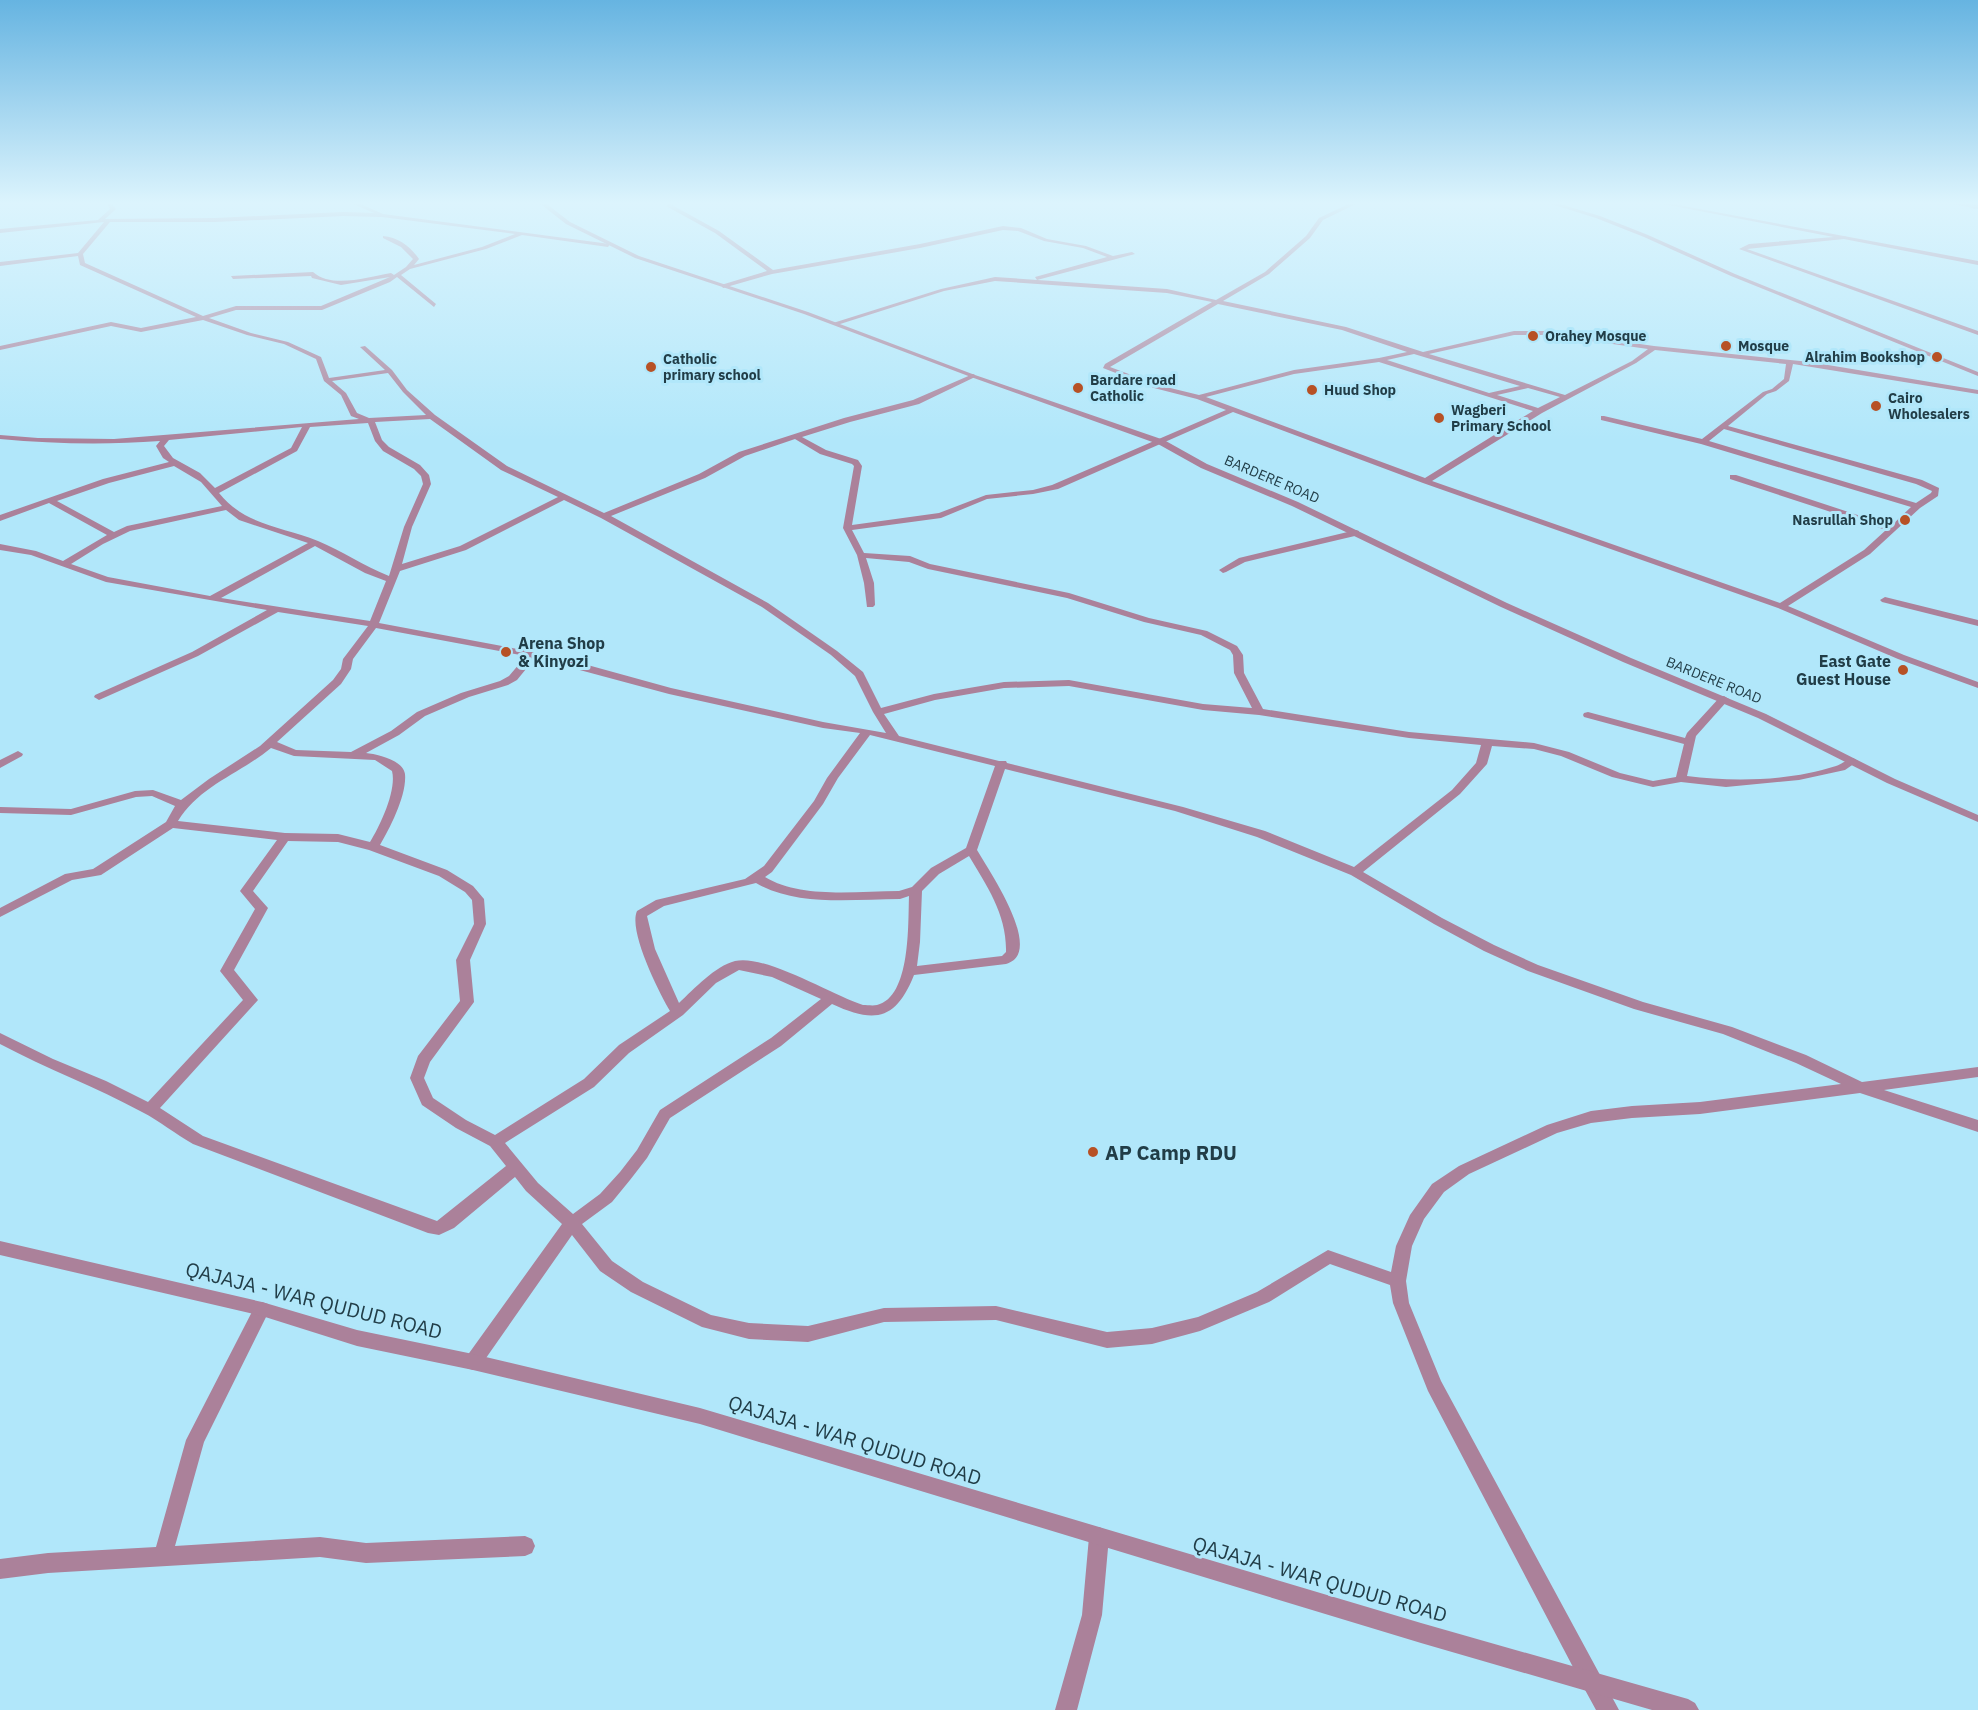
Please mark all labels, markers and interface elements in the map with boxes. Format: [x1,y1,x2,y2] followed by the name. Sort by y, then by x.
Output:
[1545,327,1647,345] place label: Orahey Mosque
[1526,329,1540,343] marker: Orahey Mosque
[1738,337,1789,355] place label: Mosque
[1719,339,1733,353] marker: Mosque
[1805,348,1925,366] place label: Alrahim Bookshop
[663,350,761,384] place label: Catholic primary school
[1930,350,1944,364] marker: Alrahim Bookshop
[644,360,658,374] marker: Catholic primary school
[1090,371,1176,405] place label: Bardare road Catholic
[1071,381,1085,395] marker: Bardare road Catholic
[1324,381,1396,399] place label: Huud Shop
[1305,383,1319,397] marker: Huud Shop
[1888,389,1970,423] place label: Cairo Wholesalers
[1869,399,1883,413] marker: Cairo Wholesalers
[1451,401,1551,435] place label: Wagberi Primary School
[1432,411,1446,425] marker: Wagberi Primary School
[1222,451,1322,507] street label: BARDERE ROAD
[1792,511,1893,529] place label: Nasrullah Shop
[1898,513,1912,527] marker: Nasrullah Shop
[518,633,605,671] place label: Arena Shop & Kinyozi
[499,645,513,659] marker: Arena Shop & Kinyozi
[1796,651,1891,689] place label: East Gate Guest House
[1663,653,1765,707] street label: BARDERE ROAD
[1896,663,1910,677] marker: East Gate Guest House
[1105,1139,1237,1166] place label: AP Camp RDU
[1086,1145,1100,1159] marker: AP Camp RDU
[183,1255,445,1345] street label: QAJAJA - WAR QUDUD ROAD
[725,1389,985,1491] street label: QAJAJA - WAR QUDUD ROAD
[1190,1530,1450,1628] street label: QAJAJA - WAR QUDUD ROAD

